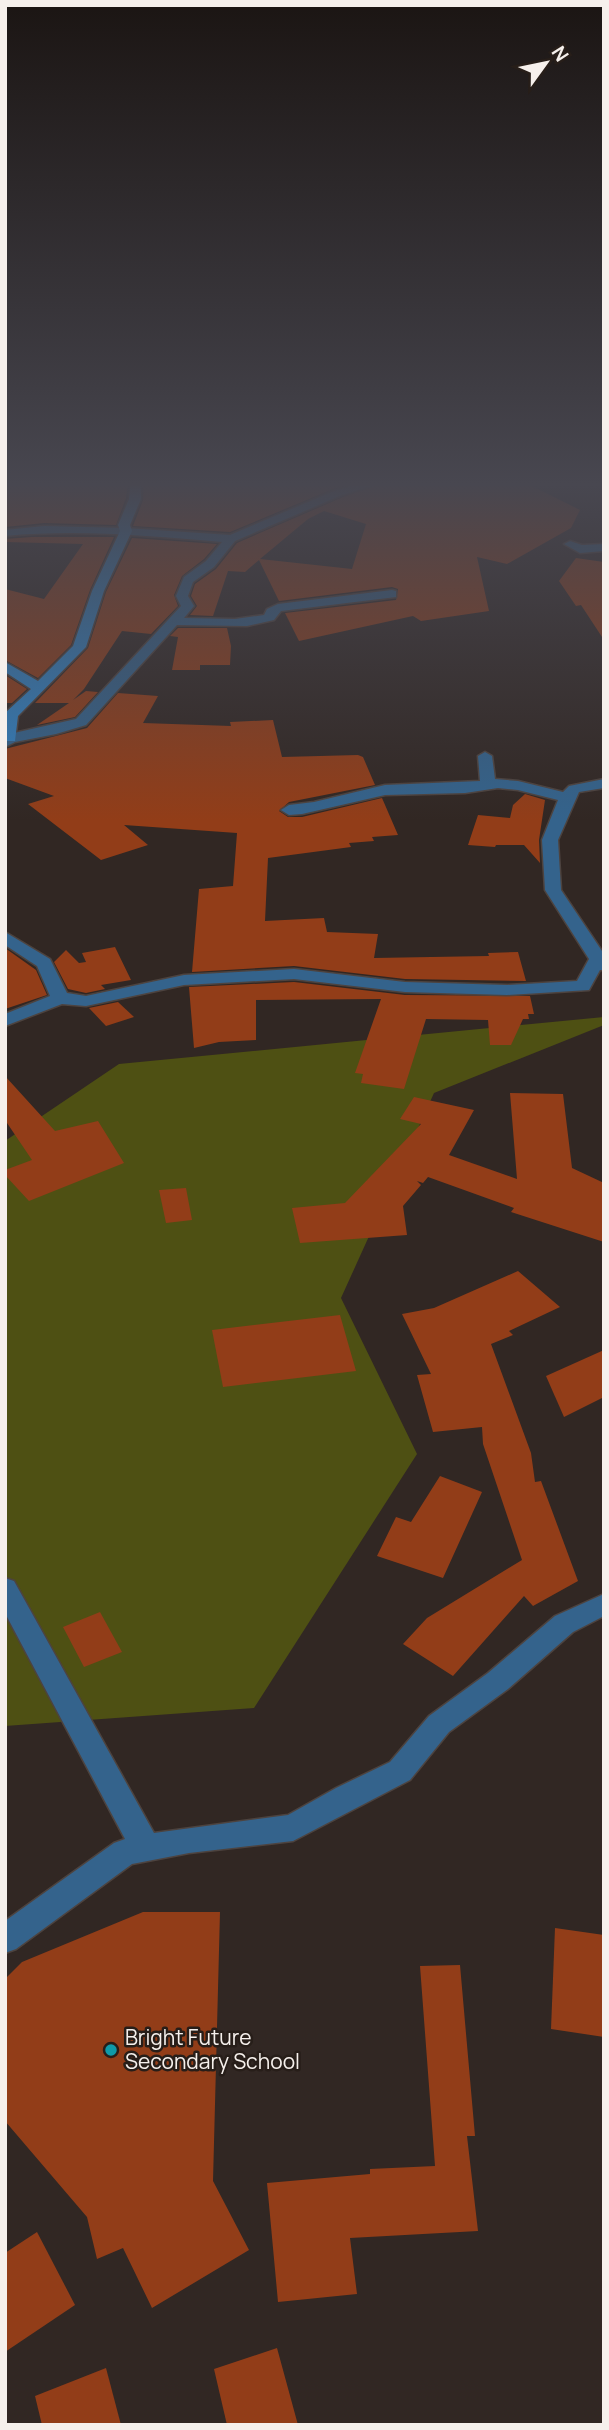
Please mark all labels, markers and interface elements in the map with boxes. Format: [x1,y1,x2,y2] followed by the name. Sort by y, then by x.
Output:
[511,28,581,98] north arrow
[546,41,575,67] text: N
[125,2023,300,2075] place label: Bright Future Secondary School
[103,2042,119,2058] marker: Bright Future Secondary School

